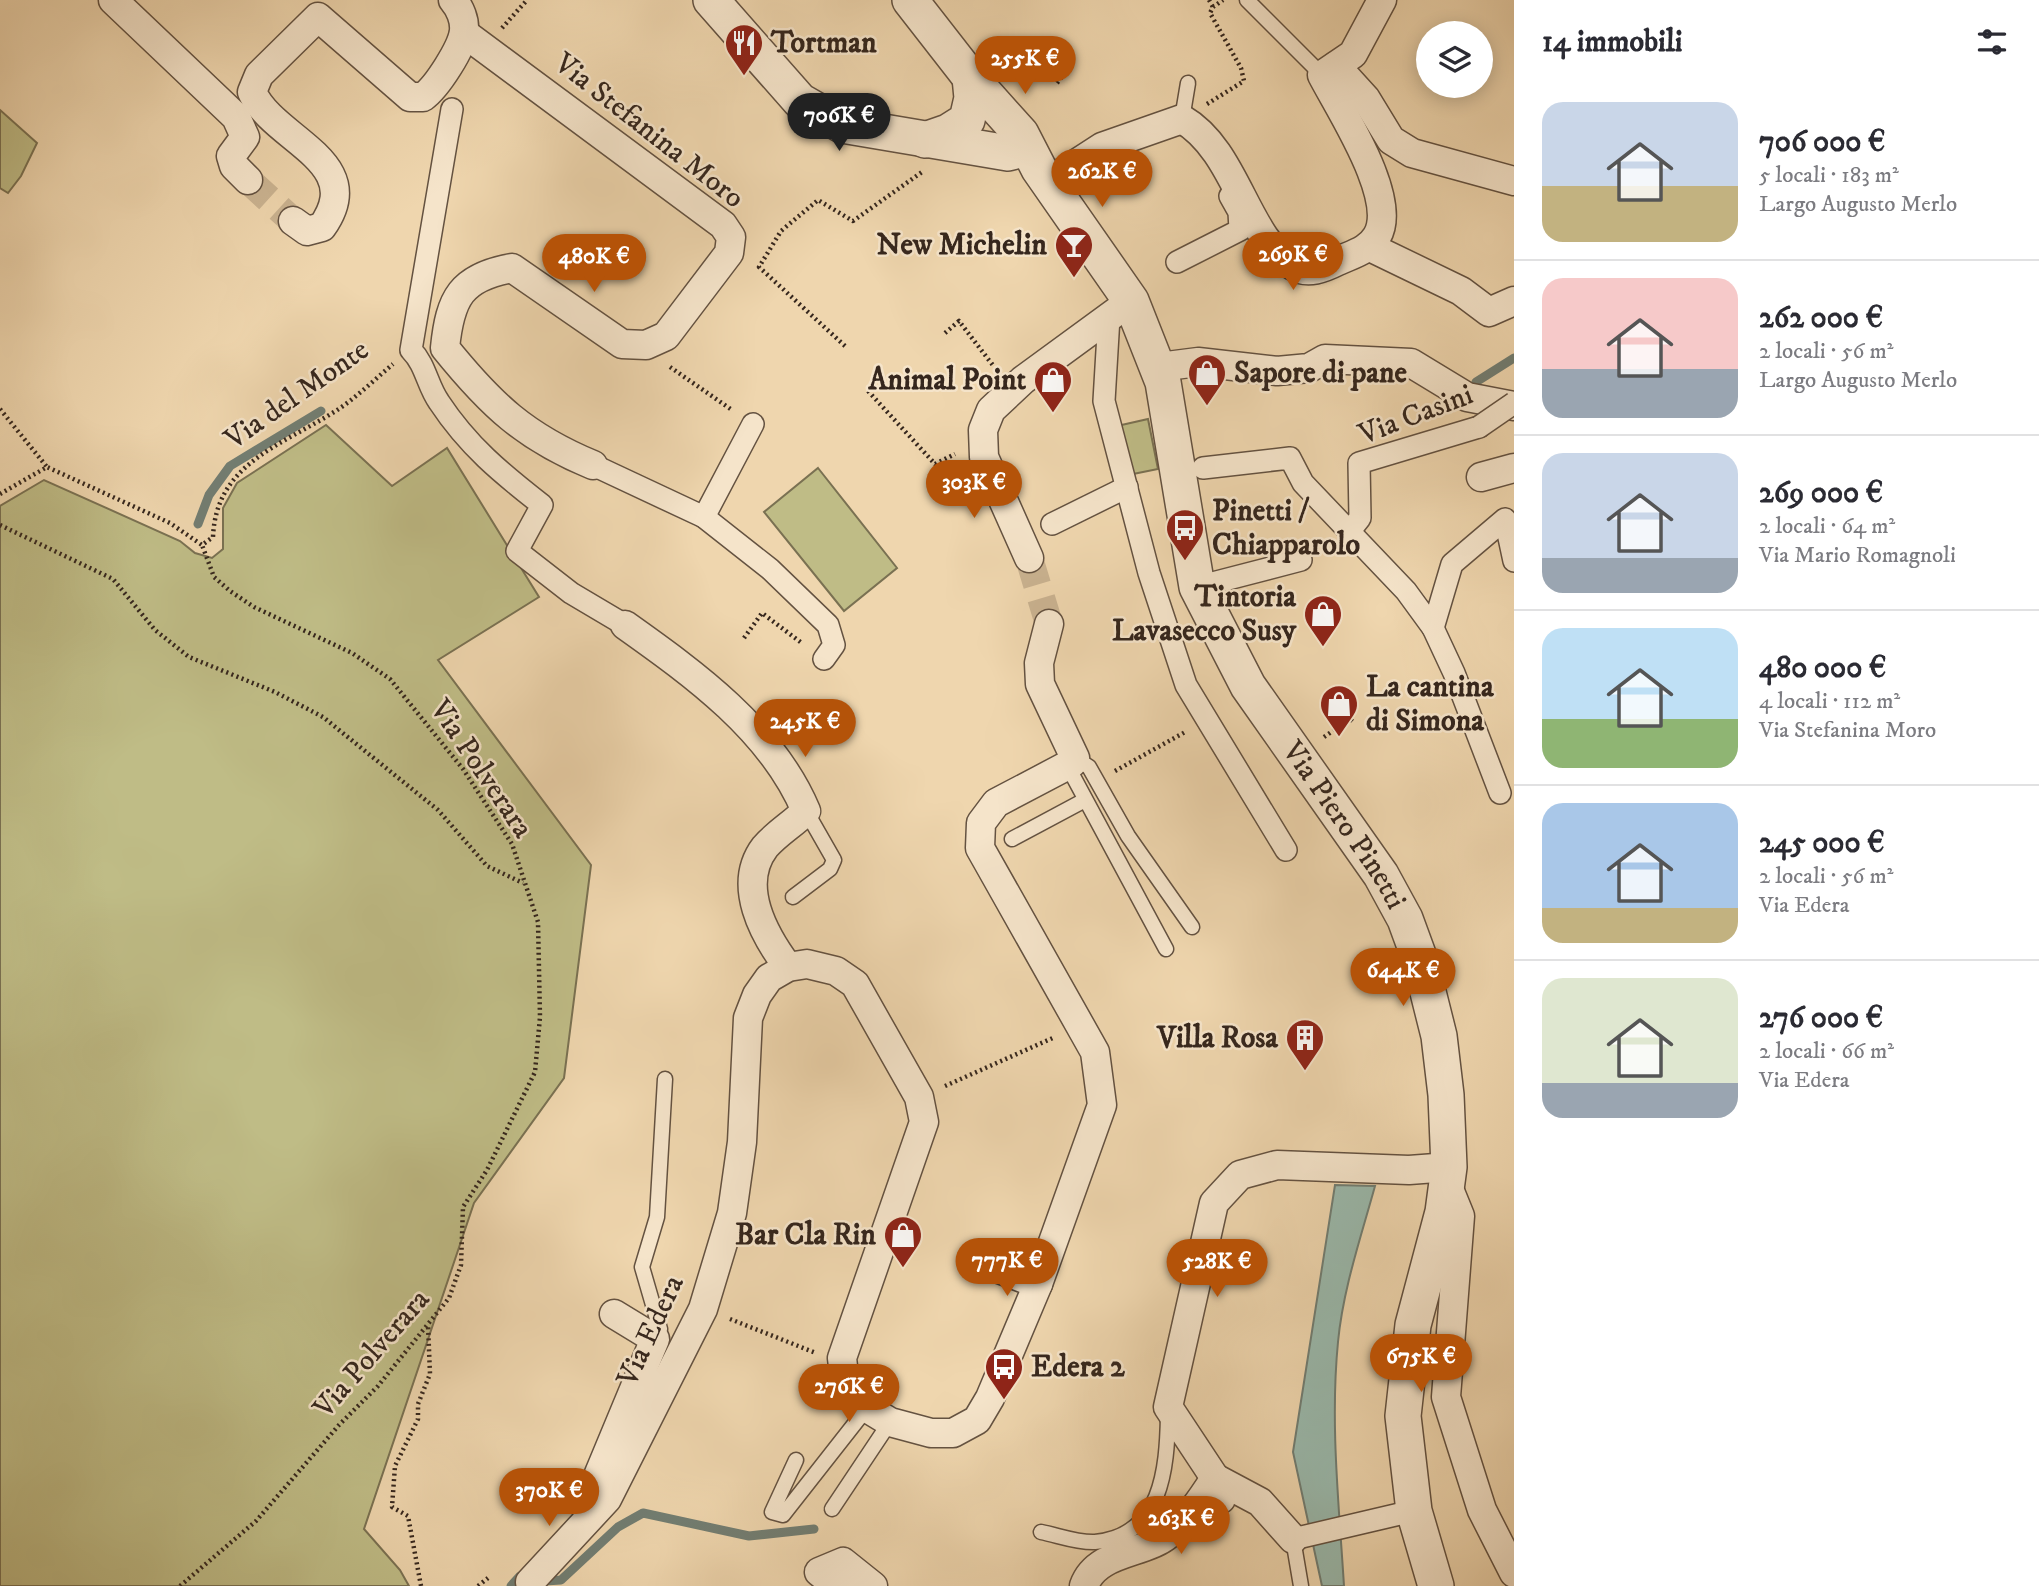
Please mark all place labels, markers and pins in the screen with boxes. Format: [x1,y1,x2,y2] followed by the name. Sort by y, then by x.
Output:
[723,22,765,77] restaurant icon: Tortman
[770,25,877,62] place label: Tortman
[968,36,1082,96] pin: 255K €
[782,94,896,153] pin: 706K €
[1045,150,1159,209] pin: 262K €
[1053,224,1095,279] bar icon: New Michelin
[876,227,1047,264] place label: New Michelin
[1236,232,1350,292] pin: 269K €
[537,234,651,294] pin: 480K €
[1186,352,1228,407] shop icon: Sapore di pane
[1234,355,1408,392] place label: Sapore di pane
[1032,359,1074,414] shop icon: Animal Point
[867,362,1026,399] place label: Animal Point
[917,461,1031,520] pin: 303K €
[1212,493,1360,564] place label: Pinetti / Chiapparolo
[1164,507,1206,562] bus stop icon: Pinetti / Chiapparolo
[1112,579,1297,650] place label: Tintoria Lavasecco Susy
[1302,593,1344,648] shop icon: Tintoria Lavasecco Susy
[1366,669,1495,740] place label: La cantina di Simona
[1318,683,1360,738] shop icon: La cantina di Simona
[748,700,862,759] pin: 245K €
[1346,948,1460,1008] pin: 644K €
[1284,1017,1326,1072] building icon: Villa Rosa
[1156,1020,1279,1057] place label: Villa Rosa
[882,1214,924,1269] shop icon: Bar Cla Rin
[735,1217,876,1254] place label: Bar Cla Rin
[950,1238,1064,1298] pin: 777K €
[1160,1240,1274,1299] pin: 528K €
[1364,1334,1478,1394] pin: 675K €
[983,1346,1025,1401] bus stop icon: Edera 2
[1031,1349,1125,1386] place label: Edera 2
[792,1364,906,1424] pin: 276K €
[492,1468,606,1528] pin: 370K €
[1124,1496,1238,1556] pin: 263K €

